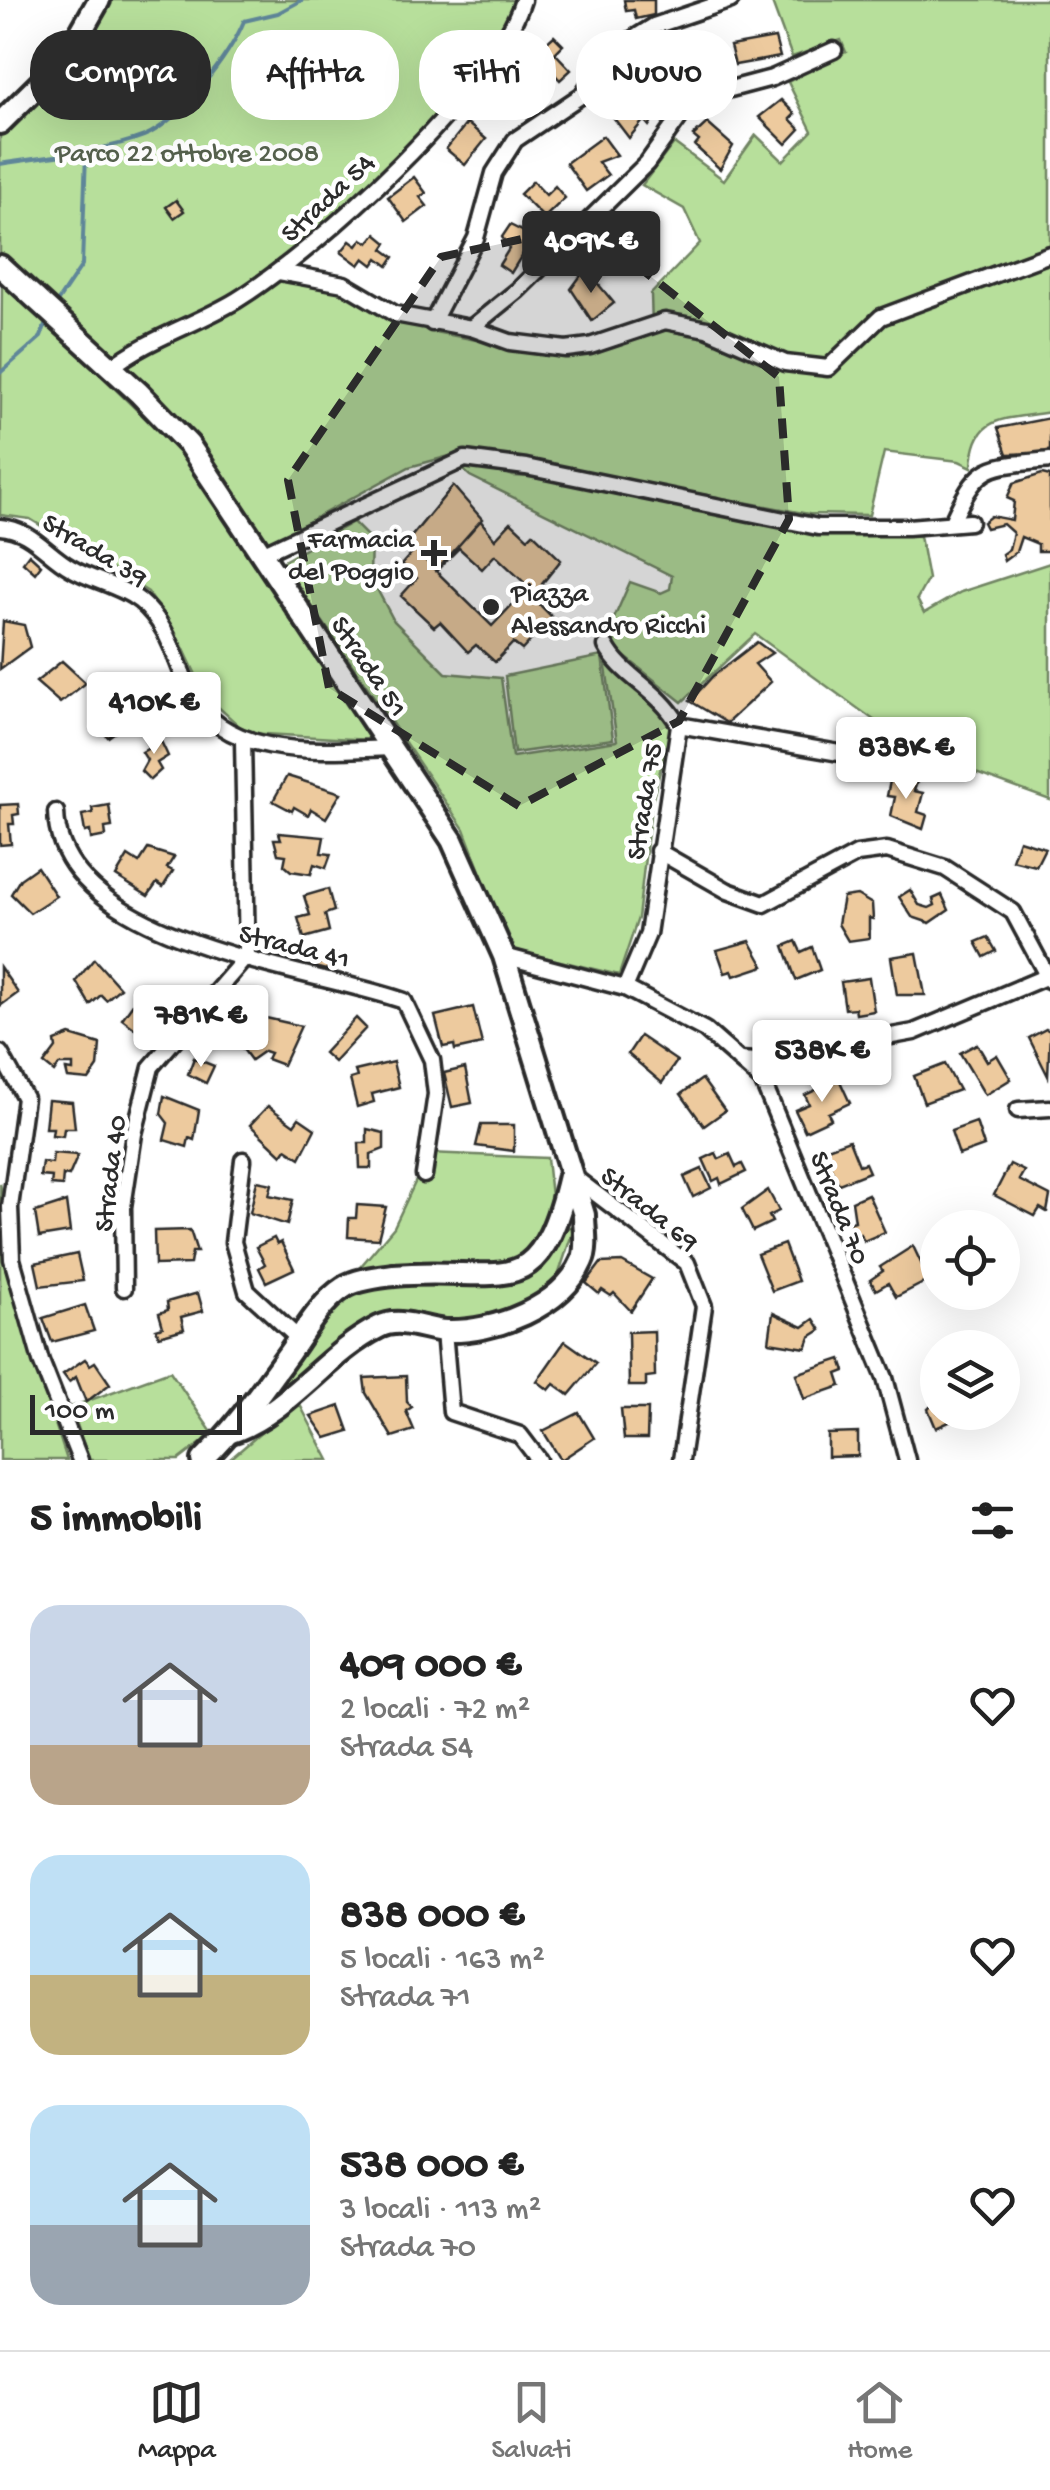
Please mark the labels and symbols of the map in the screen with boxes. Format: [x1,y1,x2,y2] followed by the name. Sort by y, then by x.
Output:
[54,139,319,172] park label: Parco 22 ottobre 2008
[275,148,383,251] street label: Strada 54
[510,211,672,296] pin: 409K €
[35,508,152,596] street label: Strada 39
[288,525,415,590] place label: Farmacia del Poggio
[423,542,445,564] marker: Farmacia del Poggio
[510,579,706,644] place label: Piazza Alessandro Ricchi
[480,596,502,618] marker: Piazza Alessandro Ricchi
[322,611,413,724] street label: Strada 51
[73,672,235,757] pin: 410K €
[825,717,987,802] pin: 838K €
[621,741,672,862] street label: Strada 75
[235,919,353,978] street label: Strada 41
[120,985,282,1070] pin: 781K €
[741,1020,903,1105] pin: 538K €
[89,1113,136,1234] street label: Strada 40
[800,1147,875,1270] street label: Strada 70
[592,1161,704,1260] street label: Strada 69
[30,1390,242,1434] scale bar

